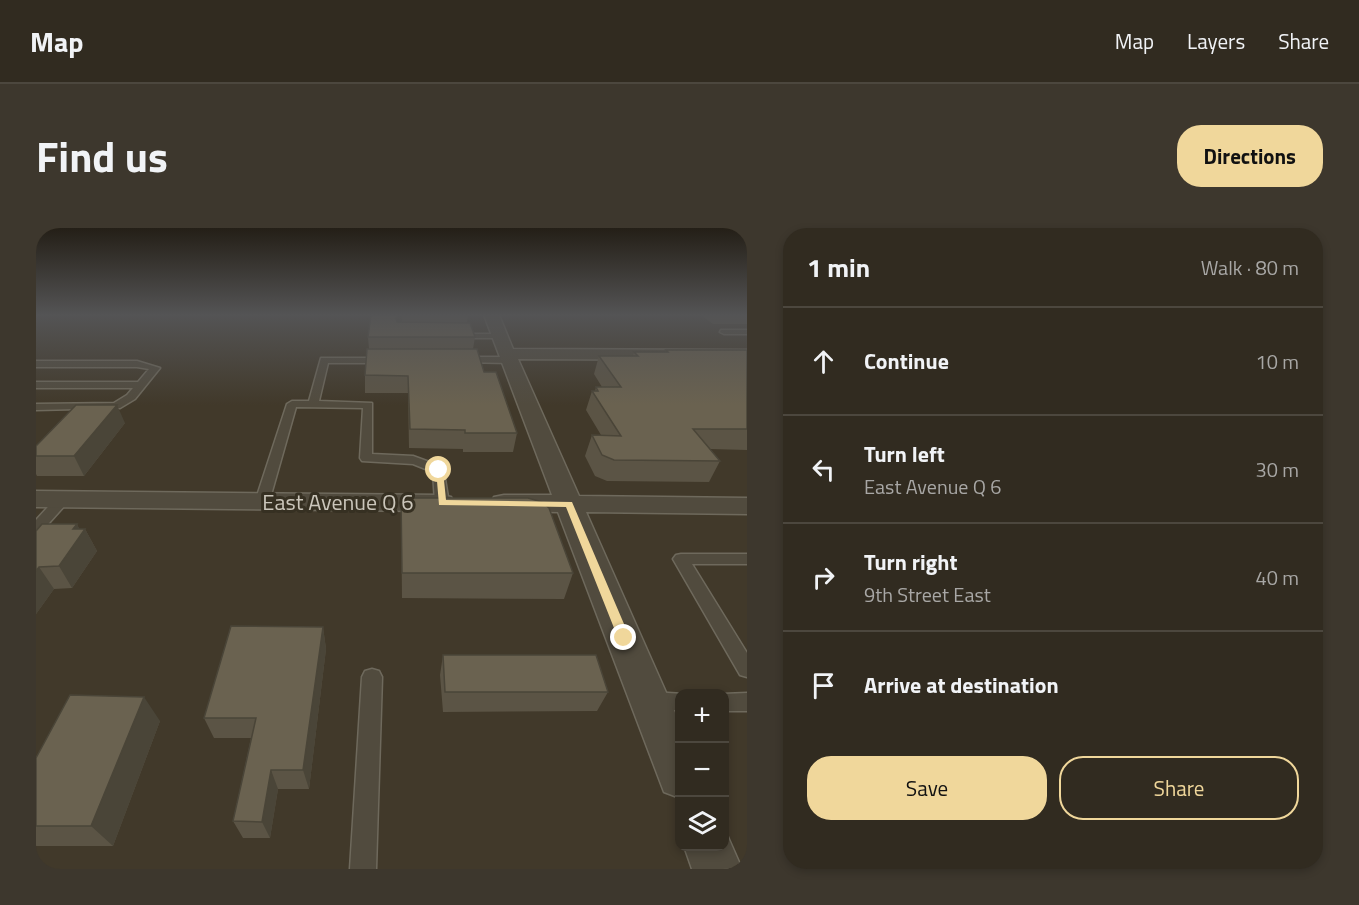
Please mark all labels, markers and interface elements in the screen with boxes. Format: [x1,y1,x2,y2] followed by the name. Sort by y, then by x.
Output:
[30,20,84,63] text: Map
[1115,25,1154,57] text: Map
[1187,25,1245,57] text: Layers
[1278,25,1329,57] text: Share
[36,124,168,188] text: Find us
[1177,125,1323,187] button: Directions
[807,248,870,287] text: 1 min
[1201,252,1299,283] text: Walk · 80 m
[864,344,949,378] text: Continue
[807,345,840,378] icon: ahead
[1255,346,1299,377] text: 10 m
[864,437,945,471] text: Turn left
[807,453,840,486] icon: left
[1255,454,1299,485] text: 30 m
[425,456,451,482] route start
[864,471,1002,502] text: East Avenue Q 6
[262,485,414,519] street label: East Avenue Q 6
[864,545,958,579] text: Turn right
[807,561,840,594] icon: right
[1255,562,1299,593] text: 40 m
[864,579,991,610] text: 9th Street East
[610,624,636,650] route end
[864,668,1059,702] text: Arrive at destination
[807,669,840,702] icon: arrive
[675,689,729,851] map controls
[675,689,729,743] button: +
[675,743,729,797] button: −
[807,756,1047,820] button: Save
[1059,756,1299,820] button: Share
[675,797,729,851] button: layers

